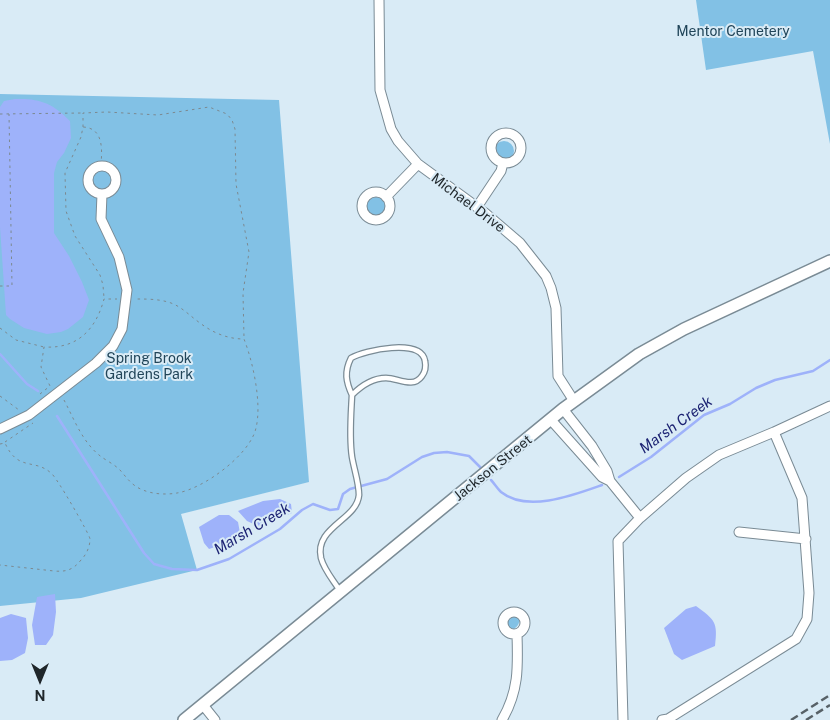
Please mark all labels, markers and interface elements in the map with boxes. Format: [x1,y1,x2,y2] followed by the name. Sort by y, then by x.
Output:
[676,24,790,40] park label: Mentor Cemetery
[428,170,508,236] street label: Michael Drive
[105,351,193,384] park label: Spring Brook Gardens Park
[636,393,716,457] water label: Marsh Creek
[451,431,535,505] street label: Jackson Street
[211,499,293,559] water label: Marsh Creek
[15,655,65,705] north arrow
[35,687,45,703] text: N

